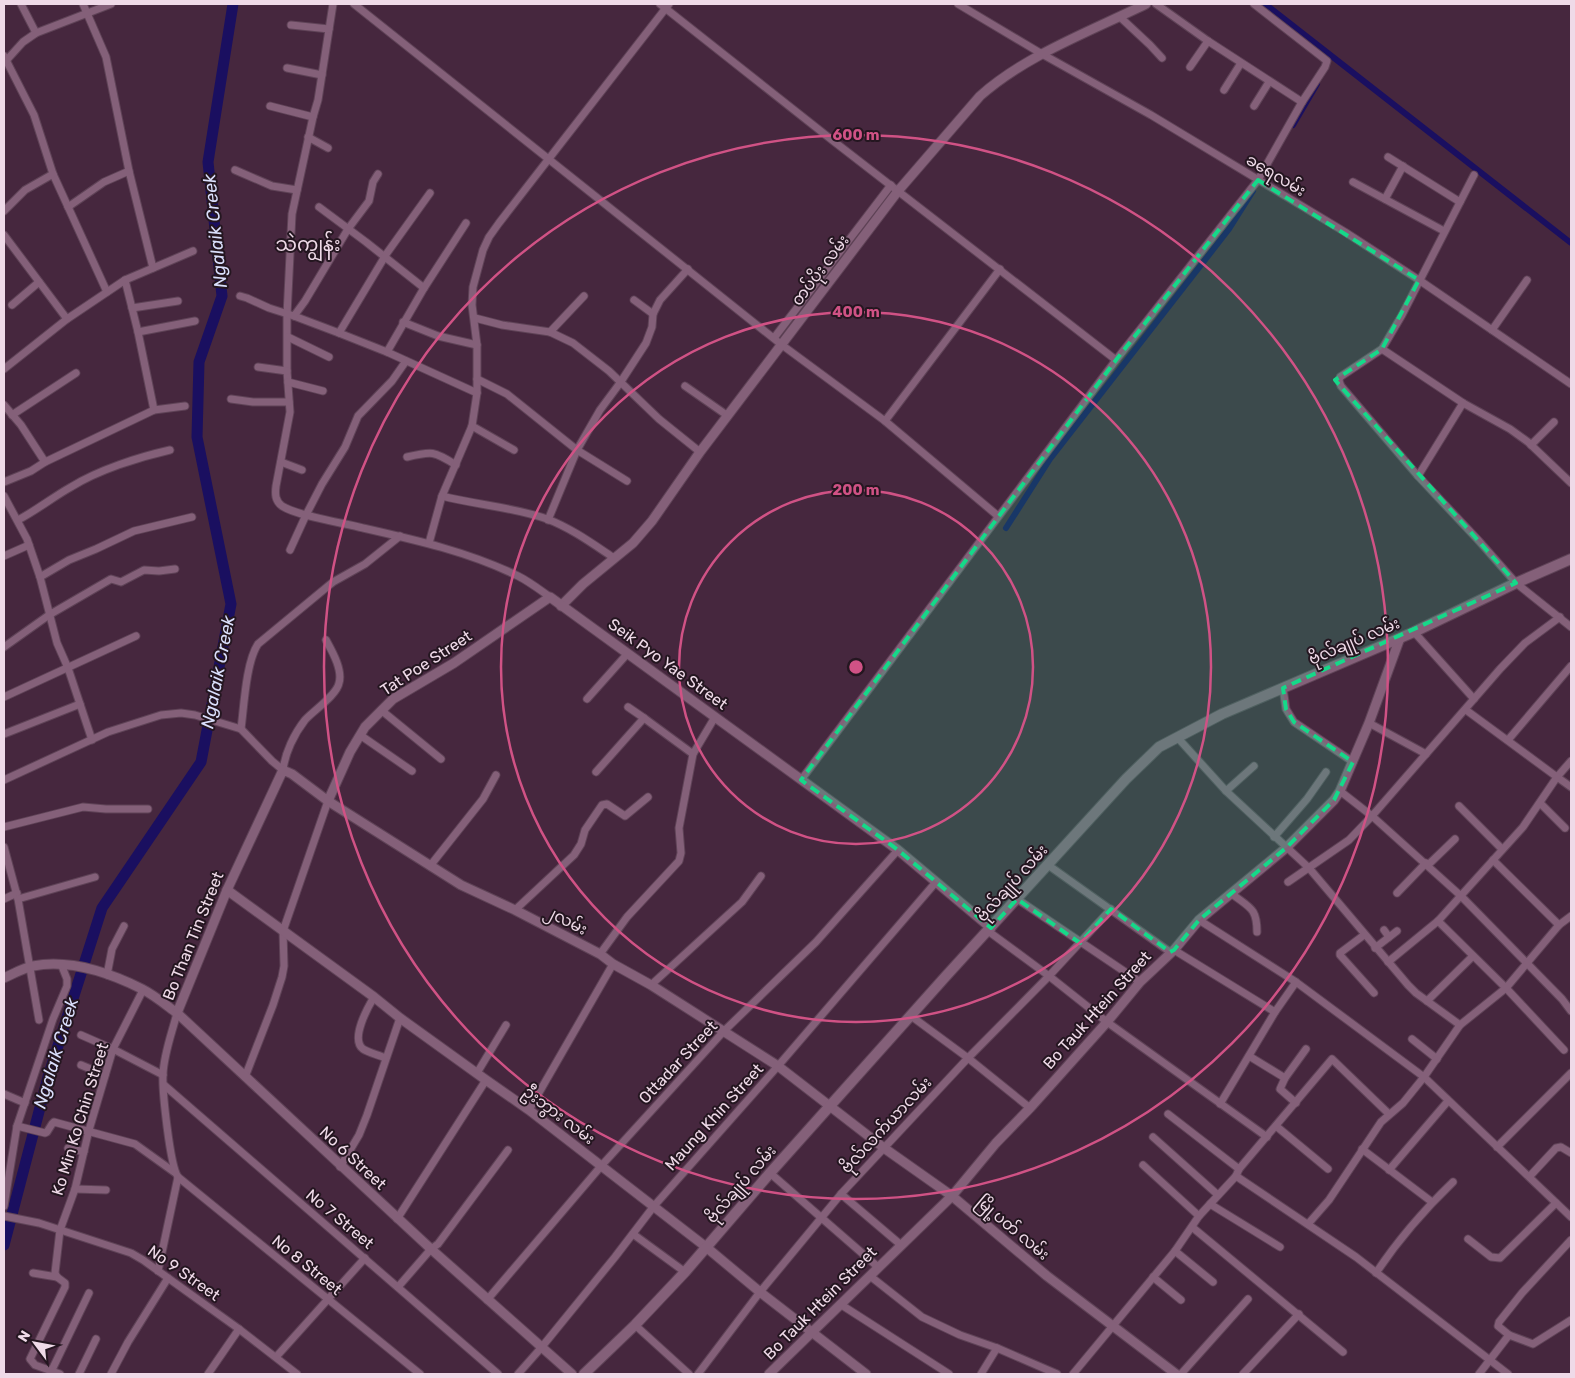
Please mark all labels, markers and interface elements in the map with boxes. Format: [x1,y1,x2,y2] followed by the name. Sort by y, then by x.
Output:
[832,126,880,144] text: 600 m
[1241,148,1310,204] street label: ခရေလမ်း
[198,172,232,289] water label: Ngalaik Creek
[275,230,341,262] district label: သဲကျွန်း
[786,230,857,312] street label: တပ်ပိုး လမ်း
[832,303,880,321] text: 400 m
[832,481,880,499] text: 200 m
[1305,611,1404,673] street label: ဗိုလ်ချုပ် လမ်း
[196,613,240,730] water label: Ngalaik Creek
[605,614,731,714] street label: Seik Pyo Yae Street
[377,626,475,700] street label: Tat Poe Street
[847,658,865,676] centre of rings
[971,839,1055,929] street label: ဗိုလ်ချုပ် လမ်း
[159,869,227,1003] street label: Bo Than Tin Street
[540,899,591,942] street label: ၂လမ်း
[1039,947,1155,1073] street label: Bo Tauk Htein Street
[29,994,84,1111] water label: Ngalaik Creek
[635,1017,721,1107] street label: Ottadar Street
[48,1040,112,1198] street label: Ko Min Ko Chin Street
[661,1060,767,1174] street label: Maung Khin Street
[835,1072,939,1180] street label: ဗိုလ်လက်ယာလမ်း
[517,1080,600,1151] street label: ဦးဘွား လမ်း
[316,1122,390,1194] street label: No 6 Street
[700,1140,784,1230] street label: ဗိုလ်ချုပ် လမ်း
[302,1185,378,1253] street label: No 7 Street
[970,1191,1055,1267] street label: မြို့ပတ် လမ်း
[268,1231,346,1299] street label: No 8 Street
[144,1241,224,1305] street label: No 9 Street
[760,1243,880,1363] street label: Bo Tauk Htein Street
[10,1318,60,1368] north arrow
[15,1328,34,1345] text: N

